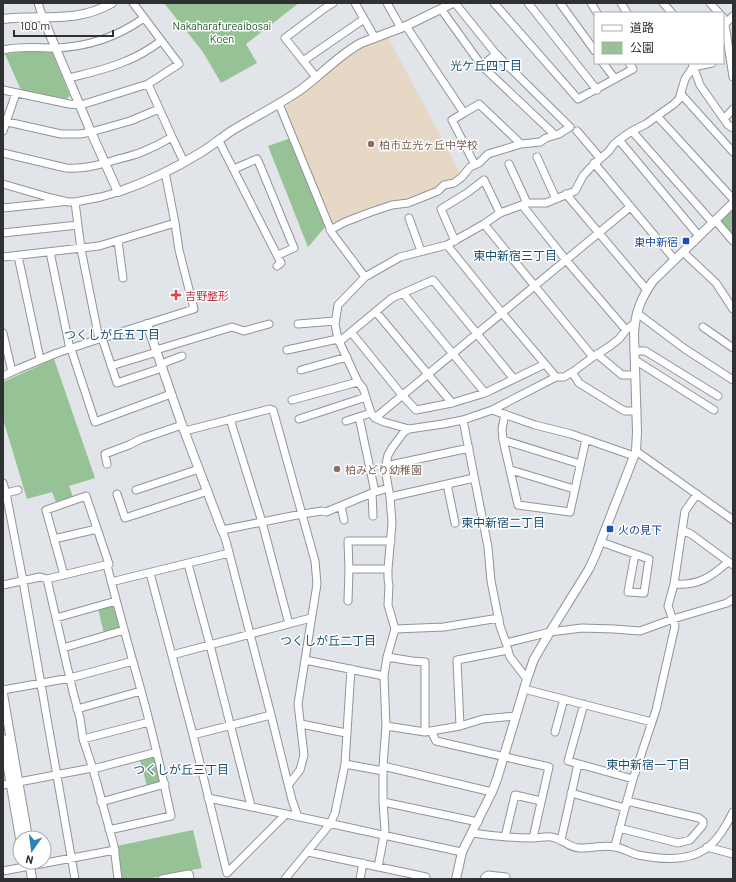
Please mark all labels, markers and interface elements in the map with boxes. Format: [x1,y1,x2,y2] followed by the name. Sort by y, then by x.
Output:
[14,12,113,38] scale bar
[594,12,724,64] legend
[20,18,50,32] text: 100 m
[173,19,272,45] park label: Nakaharafureaibosai Koen
[630,20,654,34] text: 道路
[630,40,654,54] text: 公園
[450,58,522,72] district label: 光ケ丘四丁目
[379,138,478,151] place label: 柏市立光ヶ丘中学校
[366,139,376,149] marker: 柏市立光ヶ丘中学校
[634,235,678,248] place label: 東中新宿
[681,236,691,246] marker: 東中新宿
[473,248,557,262] district label: 東中新宿三丁目
[170,289,182,301] marker: 吉野整形
[185,289,229,302] place label: 吉野整形
[64,327,160,341] district label: つくしが丘五丁目
[345,463,422,476] place label: 柏みどり幼稚園
[332,464,342,474] marker: 柏みどり幼稚園
[461,515,545,529] district label: 東中新宿二丁目
[618,523,662,536] place label: 火の見下
[605,524,615,534] marker: 火の見下
[280,633,376,647] district label: つくしが丘二丁目
[606,757,690,771] district label: 東中新宿一丁目
[133,762,229,776] district label: つくしが丘三丁目
[12,830,52,870] north arrow
[24,853,35,867] text: N

